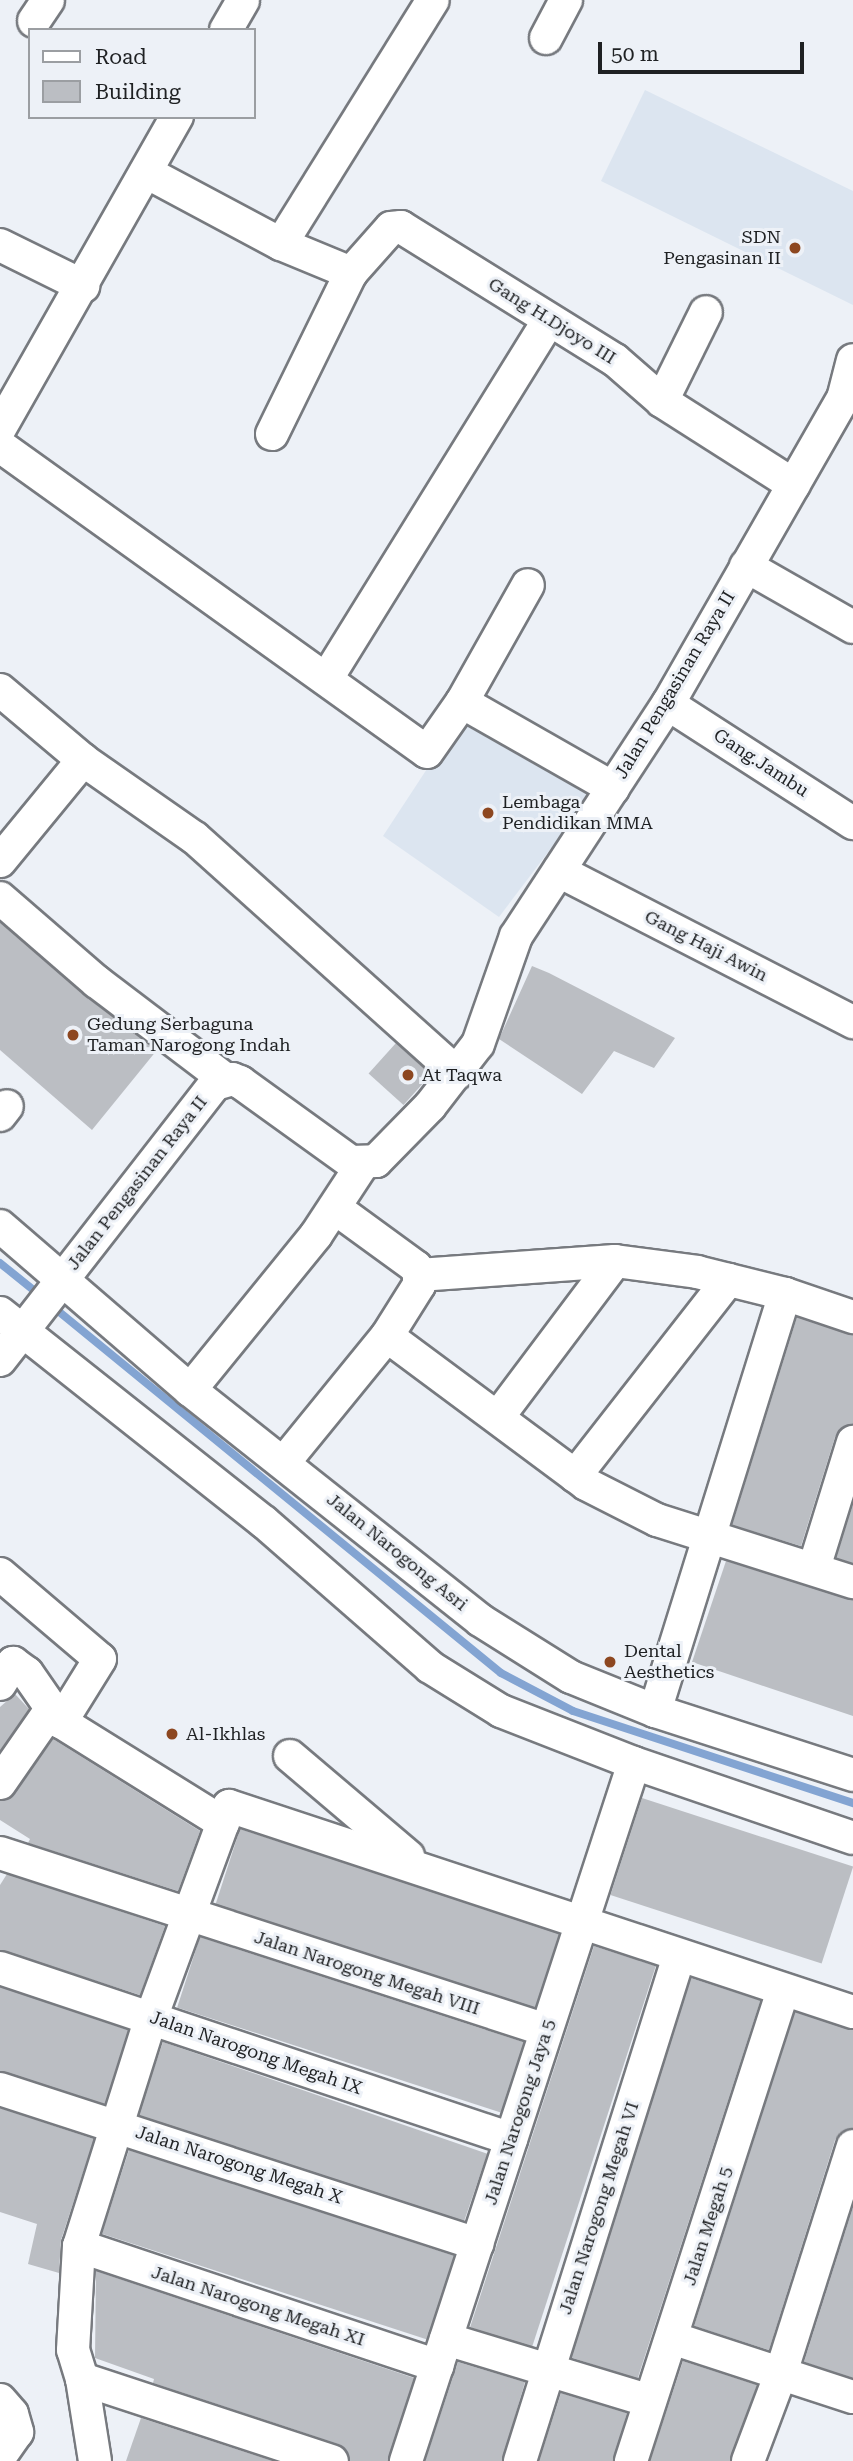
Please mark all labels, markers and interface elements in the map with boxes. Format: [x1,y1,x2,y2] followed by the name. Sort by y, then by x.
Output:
[28,28,256,119] legend
[601,28,808,72] scale bar
[611,42,659,66] text: 50 m
[95,45,147,69] text: Road
[95,80,181,104] text: Building
[663,227,781,270] place label: SDN Pengasinan II
[787,240,803,256] marker: SDN Pengasinan II
[484,273,620,369] street label: Gang H.Djoyo III
[610,587,740,783] street label: Jalan Pengasinan Raya II
[709,724,813,802] street label: Gang.Jambu
[502,792,653,834] place label: Lembaga Pendidikan MMA
[480,805,496,821] marker: Lembaga Pendidikan MMA
[641,906,771,986] street label: Gang Haji Awin
[87,1014,291,1056] place label: Gedung Serbaguna Taman Narogong Indah
[65,1027,81,1043] marker: Gedung Serbaguna Taman Narogong Indah
[422,1064,502,1086] place label: At Taqwa
[400,1067,416,1083] marker: At Taqwa
[62,1092,212,1274] street label: Jalan Pengasinan Raya II
[322,1489,472,1615] street label: Jalan Narogong Asri
[624,1641,714,1684] place label: Dental Aesthetics
[602,1654,618,1670] marker: Dental Aesthetics
[186,1723,265,1745] place label: Al-Ikhlas
[164,1726,180,1742] marker: Al-Ikhlas
[252,1926,482,2020] street label: Jalan Narogong Megah VIII
[147,2006,365,2100] street label: Jalan Narogong Megah IX
[480,2016,560,2208] street label: Jalan Narogong Jaya 5
[554,2099,644,2317] street label: Jalan Narogong Megah VI
[133,2121,345,2209] street label: Jalan Narogong Megah X
[679,2164,737,2288] street label: Jalan Megah 5
[149,2261,367,2351] street label: Jalan Narogong Megah XI

